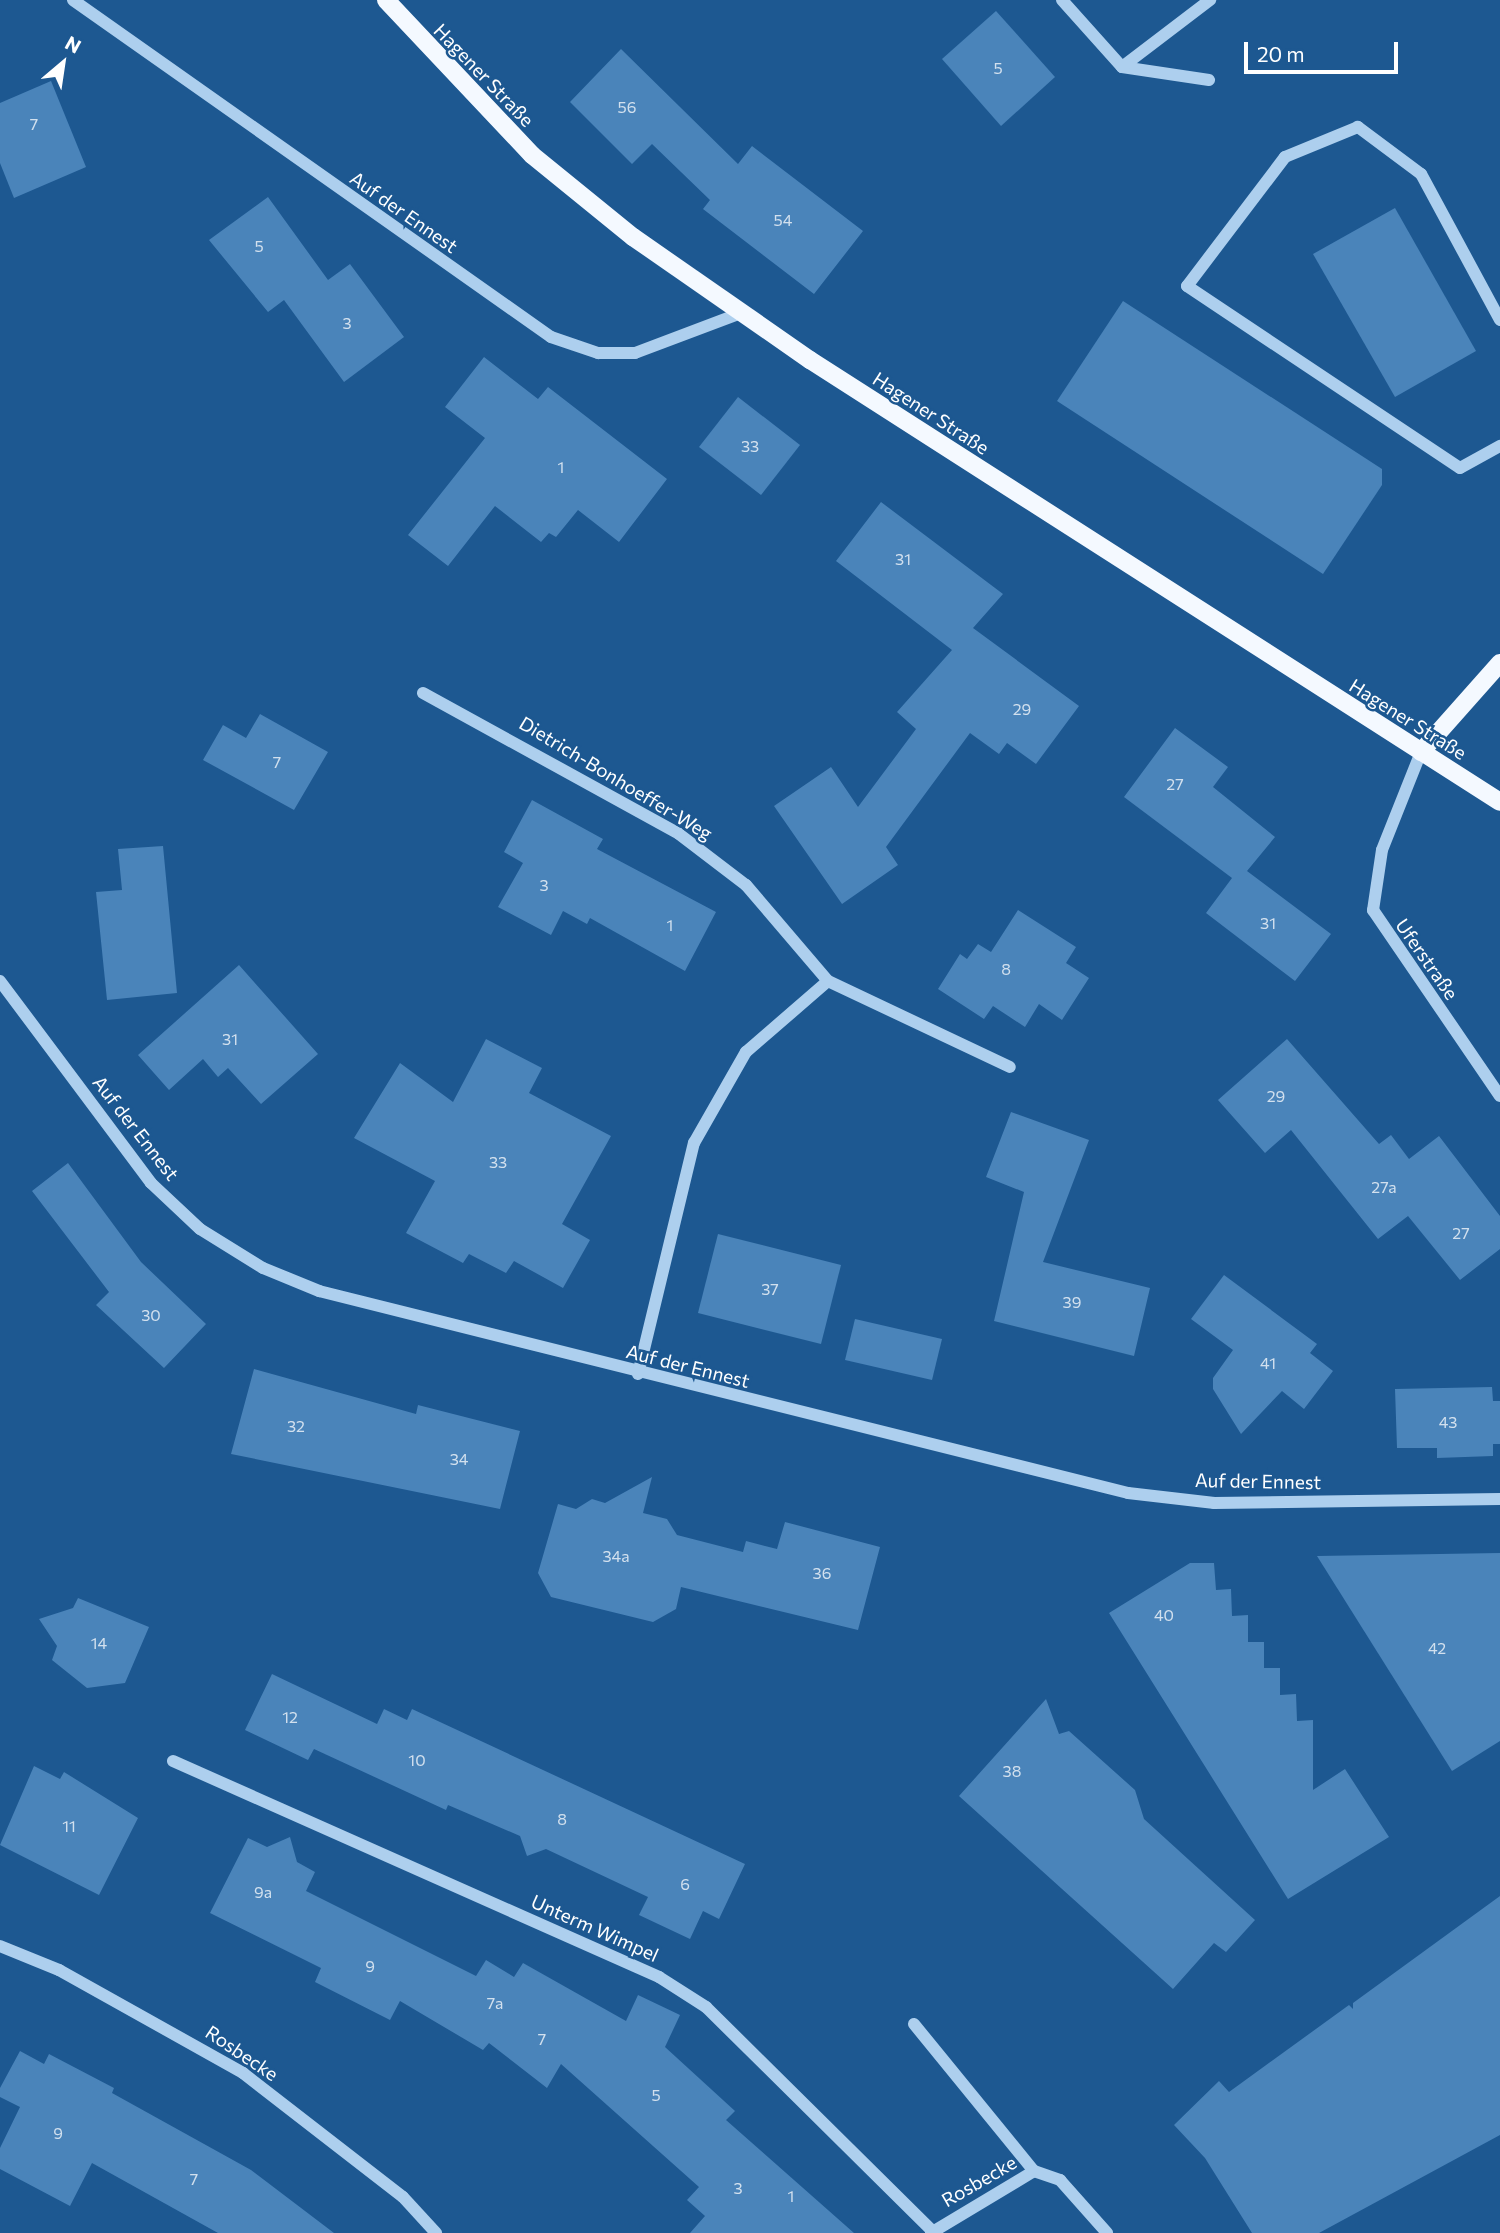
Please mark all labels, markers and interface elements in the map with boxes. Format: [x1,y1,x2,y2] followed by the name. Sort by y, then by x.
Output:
[429,19,539,131] street label: Hagener Straße
[28,28,98,98] north arrow
[1248,28,1402,72] scale bar
[62,31,85,58] text: N
[1257,41,1305,66] text: 20 m
[993,58,1003,78] house number: 5
[618,97,636,117] house number: 56
[30,114,38,134] house number: 7
[346,166,462,258] street label: Auf der Ennest
[774,210,792,230] house number: 54
[254,236,264,256] house number: 5
[342,313,352,333] house number: 3
[869,367,993,459] street label: Hagener Straße
[741,436,759,456] house number: 33
[558,457,564,477] house number: 1
[895,549,911,569] house number: 31
[1345,674,1471,764] street label: Hagener Straße
[1013,699,1031,719] house number: 29
[515,711,717,845] street label: Dietrich-Bonhoeffer-Weg
[273,752,281,772] house number: 7
[1166,774,1184,794] house number: 27
[539,875,549,895] house number: 3
[1260,913,1276,933] house number: 31
[1391,914,1463,1004] street label: Uferstraße
[667,915,673,935] house number: 1
[1001,959,1011,979] house number: 8
[222,1029,238,1049] house number: 31
[88,1071,184,1185] street label: Auf der Ennest
[1267,1086,1285,1106] house number: 29
[489,1152,507,1172] house number: 33
[1371,1177,1397,1197] house number: 27a
[1452,1223,1470,1243] house number: 27
[761,1279,779,1299] house number: 37
[1063,1292,1081,1312] house number: 39
[141,1305,161,1325] house number: 30
[624,1340,752,1392] street label: Auf der Ennest
[1260,1353,1276,1373] house number: 41
[1439,1412,1457,1432] house number: 43
[287,1416,305,1436] house number: 32
[450,1449,468,1469] house number: 34
[1195,1468,1321,1494] street label: Auf der Ennest
[602,1546,630,1566] house number: 34a
[813,1563,831,1583] house number: 36
[1154,1605,1174,1625] house number: 40
[91,1633,107,1653] house number: 14
[1428,1638,1446,1658] house number: 42
[282,1707,298,1727] house number: 12
[408,1750,426,1770] house number: 10
[1003,1761,1021,1781] house number: 38
[557,1809,567,1829] house number: 8
[62,1816,76,1836] house number: 11
[680,1874,690,1894] house number: 6
[254,1882,272,1902] house number: 9a
[528,1890,662,1966] street label: Unterm Wimpel
[365,1956,375,1976] house number: 9
[487,1993,503,2013] house number: 7a
[201,2020,283,2086] street label: Rosbecke
[538,2029,546,2049] house number: 7
[651,2085,661,2105] house number: 5
[53,2123,63,2143] house number: 9
[938,2151,1020,2211] street label: Rosbecke
[190,2169,198,2189] house number: 7
[733,2178,743,2198] house number: 3
[788,2186,794,2206] house number: 1

